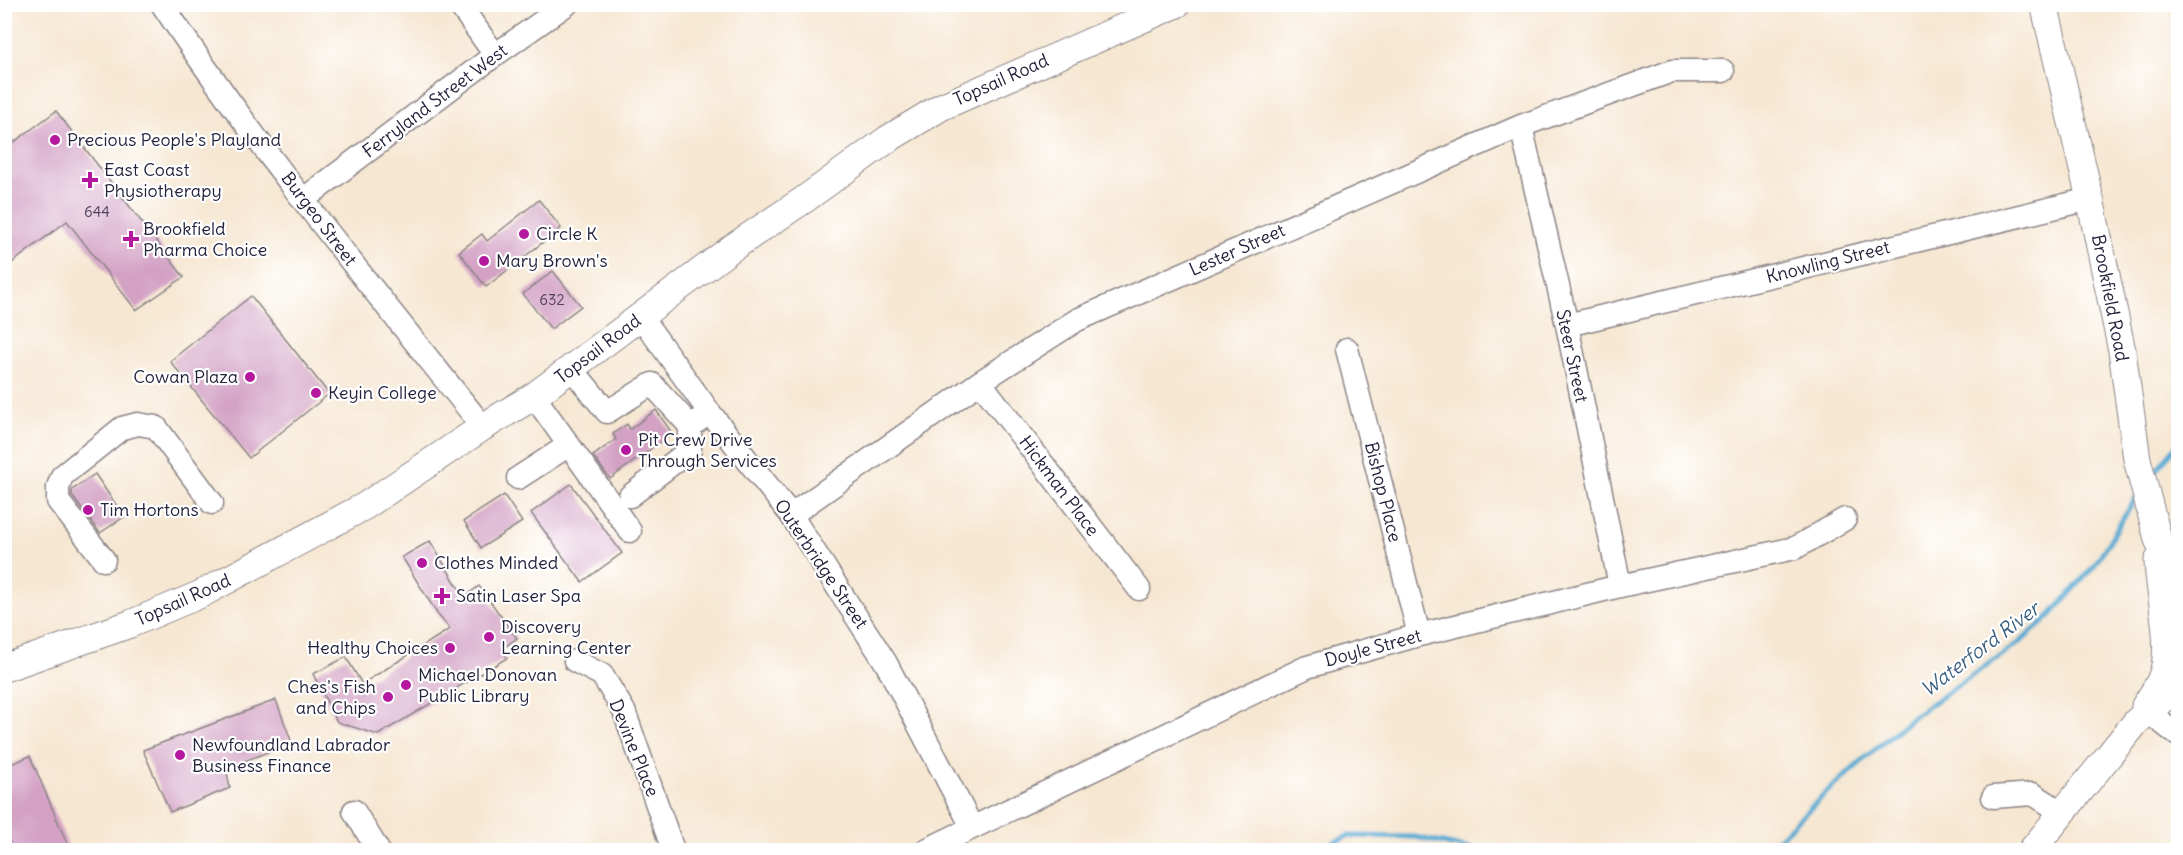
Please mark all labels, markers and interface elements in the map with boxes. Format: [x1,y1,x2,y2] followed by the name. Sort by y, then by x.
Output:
[358,39,512,163] street label: Ferryland Street West
[950,48,1052,111] street label: Topsail Road
[67,128,281,151] place label: Precious People's Playland
[48,133,62,147] marker: Precious People's Playland
[104,158,222,202] place label: East Coast Physiotherapy
[277,167,362,270] street label: Burgeo Street
[81,171,99,189] marker: East Coast Physiotherapy
[84,202,110,221] house number: 644
[143,217,267,261] place label: Brookfield Pharma Choice
[1185,218,1288,281] street label: Lester Street
[536,222,597,245] place label: Circle K
[517,227,531,241] marker: Circle K
[124,232,138,246] marker: Brookfield Pharma Choice
[2087,232,2134,364] street label: Brookfield Road
[1764,235,1892,288] street label: Knowling Street
[496,249,608,272] place label: Mary Brown's
[477,254,491,268] marker: Mary Brown's
[539,290,565,309] house number: 632
[1551,307,1594,405] street label: Steer Street
[550,309,646,388] street label: Topsail Road
[133,365,238,388] place label: Cowan Plaza
[243,370,257,384] marker: Cowan Plaza
[328,381,437,404] place label: Keyin College
[309,386,323,400] marker: Keyin College
[638,428,777,472] place label: Pit Crew Drive Through Services
[1014,431,1105,540] street label: Hickman Place
[1360,439,1407,544] street label: Bishop Place
[619,443,633,457] marker: Pit Crew Drive Through Services
[770,495,873,633] street label: Outerbridge Street
[100,498,199,521] place label: Tim Hortons
[81,503,95,517] marker: Tim Hortons
[434,551,559,574] place label: Clothes Minded
[415,556,429,570] marker: Clothes Minded
[132,568,234,631] street label: Topsail Road
[456,584,581,607] place label: Satin Laser Spa
[433,587,451,605] marker: Satin Laser Spa
[1915,594,2046,701] water label: Waterford River
[501,615,632,659] place label: Discovery Learning Center
[1322,624,1424,671] street label: Doyle Street
[482,630,496,644] marker: Discovery Learning Center
[307,636,438,659] place label: Healthy Choices
[443,641,457,655] marker: Healthy Choices
[418,663,557,707] place label: Michael Donovan Public Library
[287,675,376,719] place label: Ches's Fish and Chips
[399,678,413,692] marker: Michael Donovan Public Library
[381,690,395,704] marker: Ches's Fish and Chips
[604,696,664,800] street label: Devine Place
[192,733,391,777] place label: Newfoundland Labrador Business Finance
[173,748,187,762] marker: Newfoundland Labrador Business Finance

